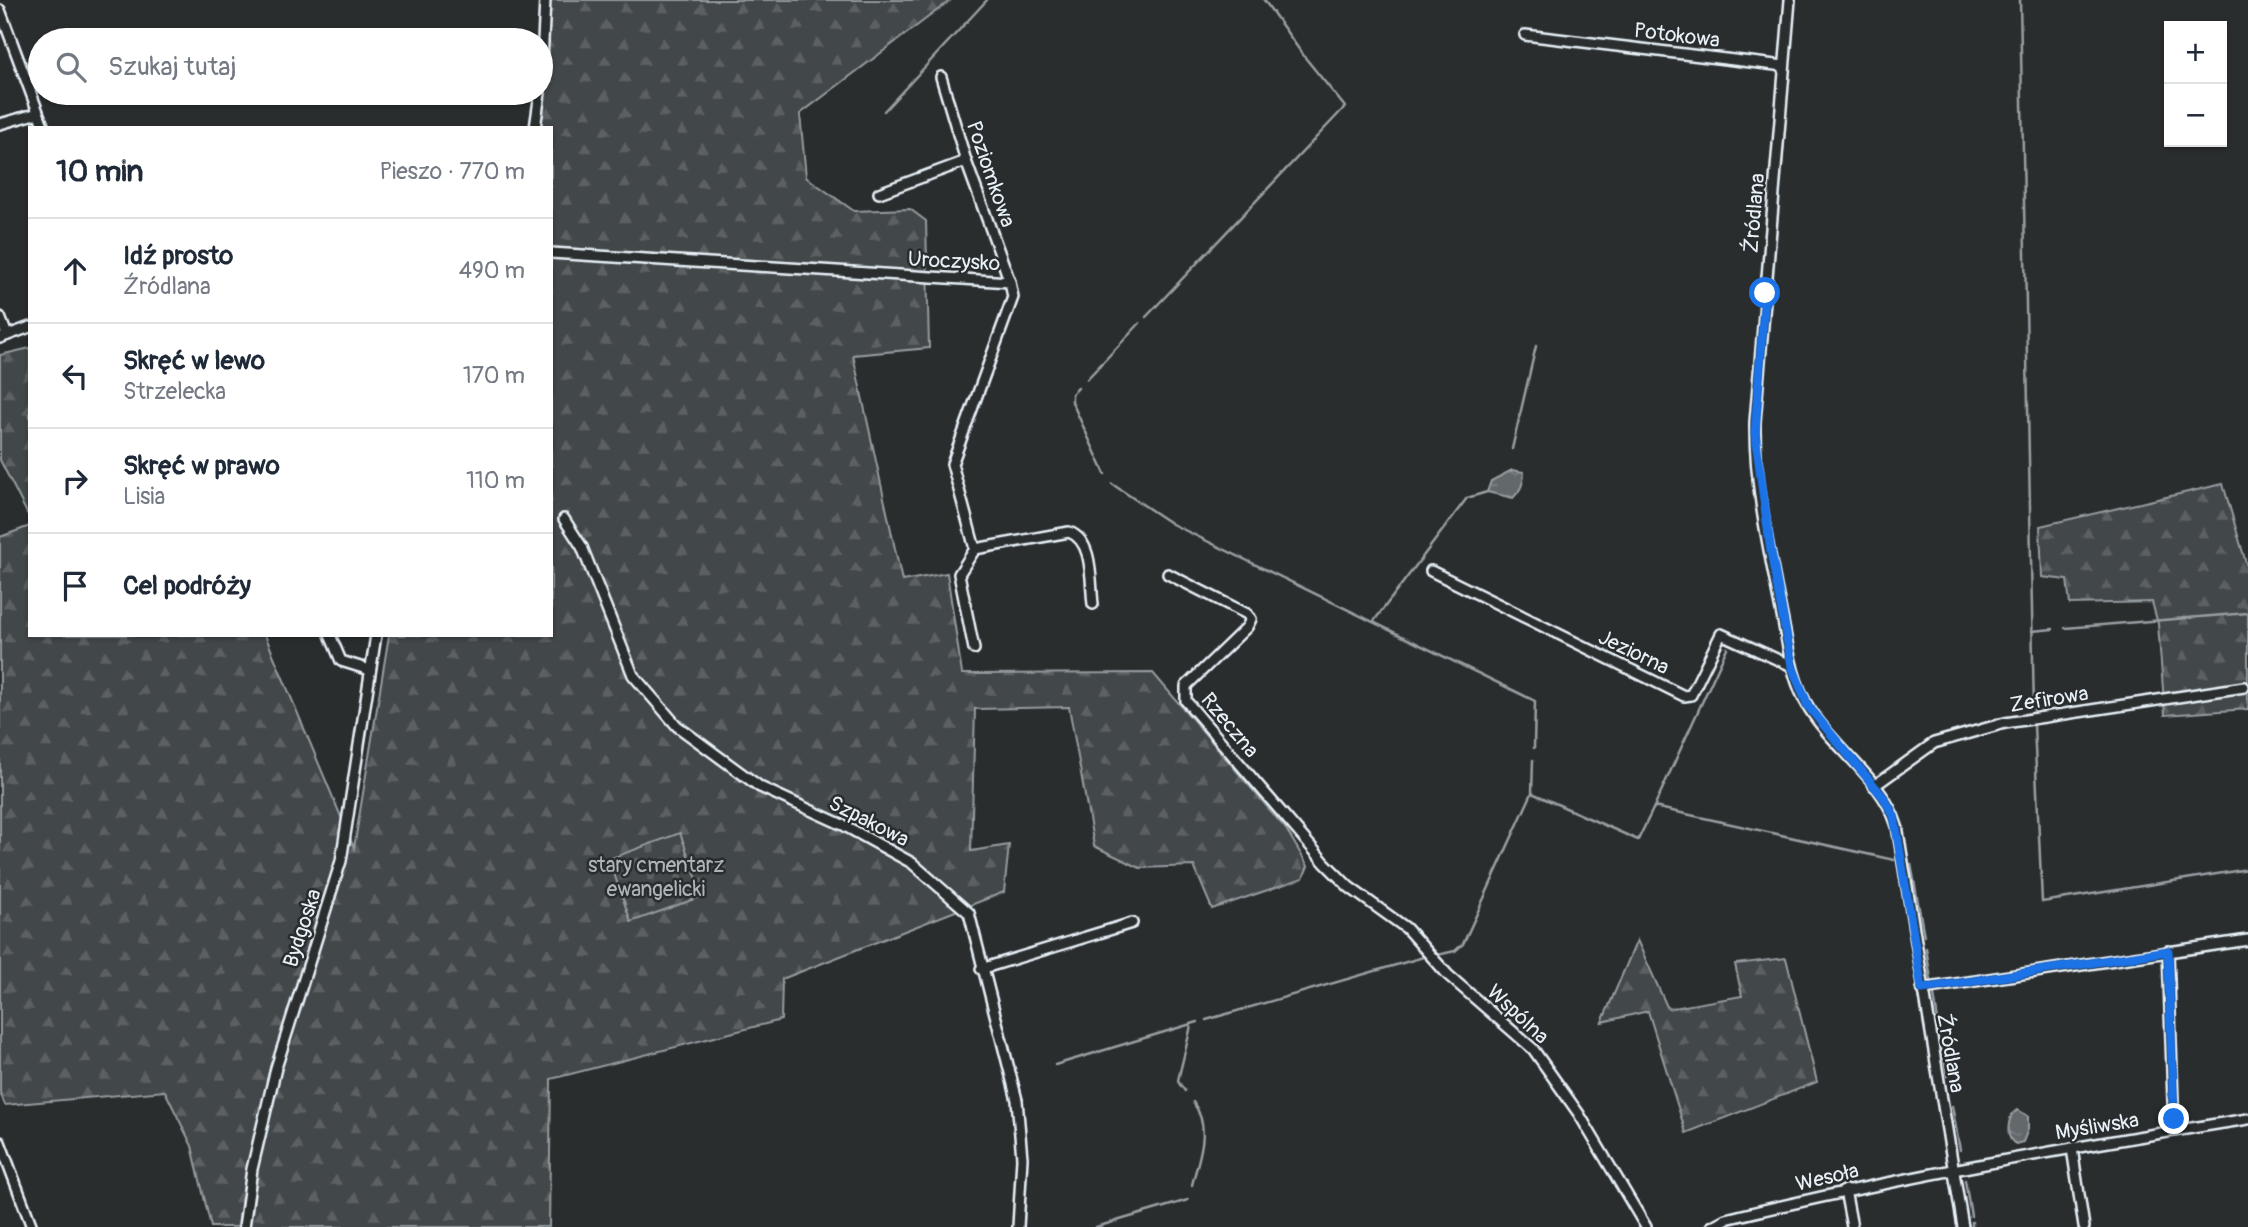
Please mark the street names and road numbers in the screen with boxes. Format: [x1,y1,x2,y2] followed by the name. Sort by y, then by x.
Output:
[1632,17,1721,54] street label: Potokowa
[960,117,1021,231] street label: Poziomkowa
[1738,172,1771,254] street label: Źródlana
[907,246,1001,277] street label: Uroczysko
[1594,624,1674,681] street label: Jeziorna
[2008,680,2090,719] street label: Zefirowa
[1195,687,1265,763] street label: Rzeczna
[824,790,913,853] street label: Szpakowa
[277,886,328,971] street label: Bydgoska
[1481,979,1554,1050] street label: Wspólna
[1930,1011,1971,1095] street label: Źródlana
[2053,1107,2141,1146] street label: Myśliwska
[1793,1157,1861,1198] street label: Wesoła

